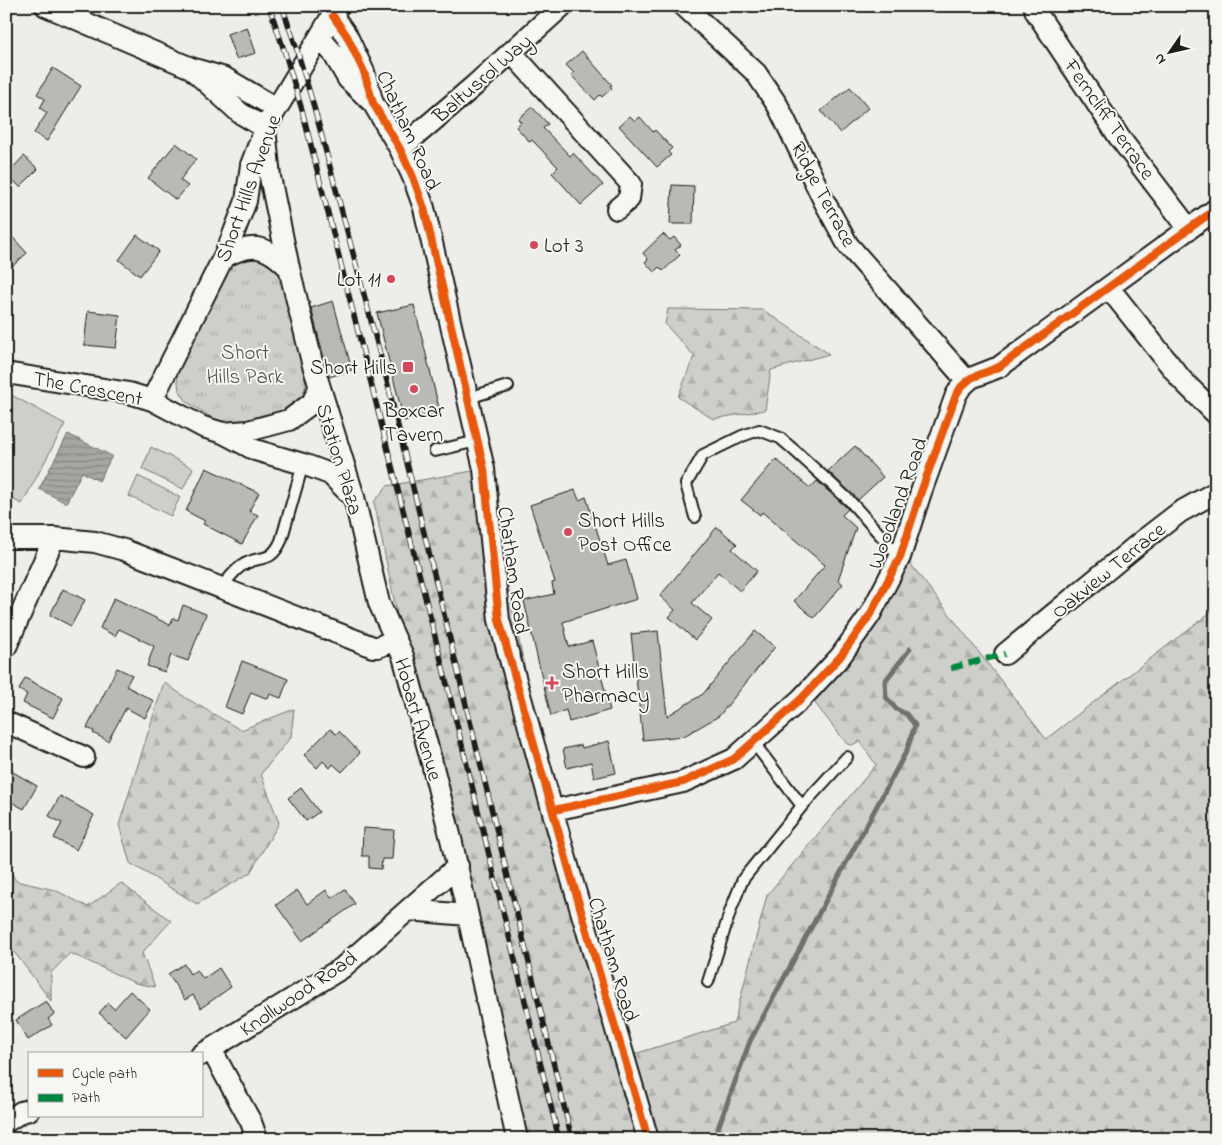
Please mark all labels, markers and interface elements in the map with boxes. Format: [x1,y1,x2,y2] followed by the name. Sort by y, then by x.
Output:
[426,28,541,134] street label: Baltusrol Way
[1144,28,1194,78] north arrow
[1149,49,1172,68] text: N
[1055,53,1162,187] street label: Ferncliff Terrace
[367,66,447,196] street label: Chatham Road
[209,110,291,267] street label: Short Hills Avenue
[780,137,863,255] street label: Ridge Terrace
[544,232,584,262] place label: Lot 3
[528,239,540,251] marker: Lot 3
[337,266,381,296] place label: Lot 11
[385,273,397,285] marker: Lot 11
[207,339,284,393] park label: Short Hills Park
[310,354,397,384] place label: Short Hills
[401,360,415,374] marker: Short Hills
[30,365,145,415] street label: The Crescent
[408,383,420,395] marker: Boxcar Tavern
[382,397,445,451] place label: Boxcar Tavern
[307,400,369,519] street label: Station Plaza
[861,434,937,574] street label: Woodland Road
[488,505,536,636] street label: Chatham Road
[578,507,672,561] place label: Short Hills Post Office
[1046,516,1173,627] street label: Oakview Terrace
[562,526,574,538] marker: Short Hills Post Office
[385,655,449,785] street label: Hobart Avenue
[562,658,649,714] place label: Short Hills Pharmacy
[546,677,558,689] marker: Short Hills Pharmacy
[579,894,645,1026] street label: Chatham Road
[234,944,364,1045] street label: Knollwood Road
[28,1052,202,1118] legend
[72,1063,137,1086] text: Cycle path
[72,1087,100,1109] text: Path

